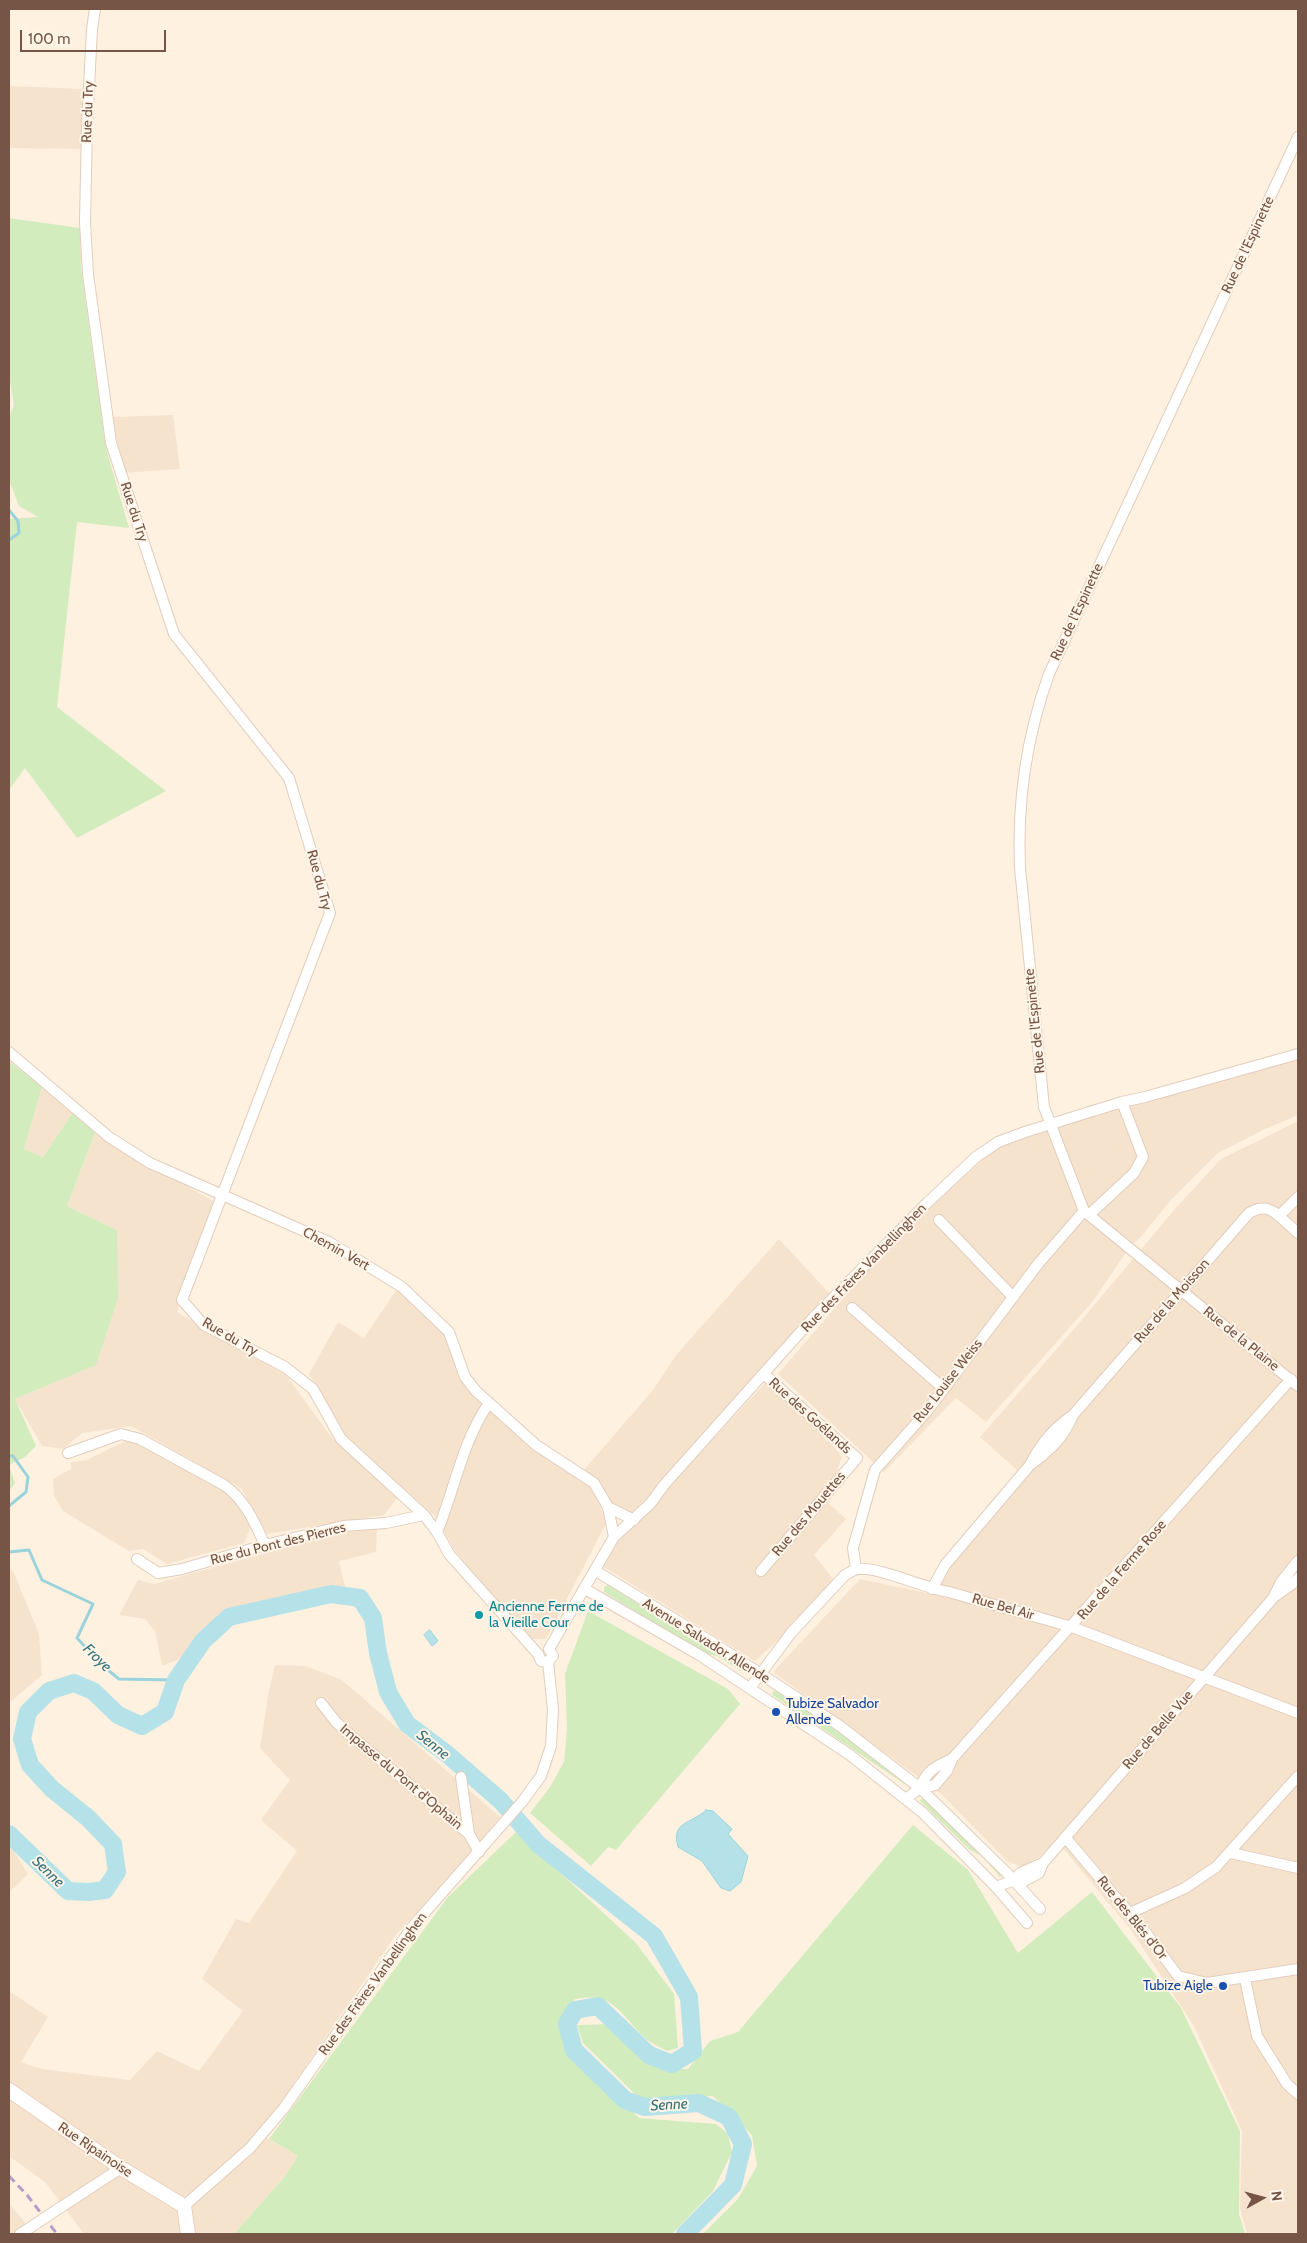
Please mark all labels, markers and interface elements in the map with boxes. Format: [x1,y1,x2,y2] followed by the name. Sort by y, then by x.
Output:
[22,20,169,52] scale bar
[28,30,70,48] text: 100 m
[79,81,97,143] street label: Rue du Try
[1218,194,1278,296] street label: Rue de l'Espinette
[116,480,152,544] street label: Rue du Try
[1047,561,1107,663] street label: Rue de l'Espinette
[303,848,335,912] street label: Rue du Try
[1021,968,1049,1074] street label: Rue de l'Espinette
[798,1200,930,1336] street label: Rue des Frères Vanbellinghen
[300,1224,372,1274] street label: Chemin Vert
[1131,1255,1213,1347] street label: Rue de la Moisson
[1200,1303,1282,1375] street label: Rue de la Plaine
[199,1314,261,1360] street label: Rue du Try
[910,1336,986,1426] street label: Rue Louise Weiss
[765,1374,855,1458] street label: Rue des Goélands
[769,1468,849,1560] street label: Rue des Mouettes
[1074,1517,1170,1623] street label: Rue de la Ferme Rose
[209,1519,347,1569] street label: Rue du Pont des Pierres
[970,1590,1036,1624] street label: Rue Bel Air
[639,1595,773,1687] street label: Avenue Salvador Allende
[489,1599,604,1631] place label: Ancienne Ferme de la Vieille Cour
[473,1609,485,1621] marker: Ancienne Ferme de la Vieille Cour
[79,1640,115,1676] water label: Froye
[1119,1687,1197,1773] street label: Rue de Belle Vue
[786,1696,879,1728] place label: Tubize Salvador Allende
[770,1706,782,1718] marker: Tubize Salvador Allende
[336,1721,466,1833] street label: Impasse du Pont d'Ophain
[413,1726,453,1764] water label: Senne
[28,1853,68,1891] water label: Senne
[1093,1873,1171,1963] street label: Rue des Blés d'Or
[315,1909,431,2059] street label: Rue des Frères Vanbellinghen
[1143,1978,1213,1994] place label: Tubize Aigle
[1217,1980,1229,1992] marker: Tubize Aigle
[650,2095,688,2115] water label: Senne
[55,2119,135,2181] street label: Rue Ripainoise
[1237,2173,1287,2223] north arrow
[1267,2190,1286,2202] text: N

